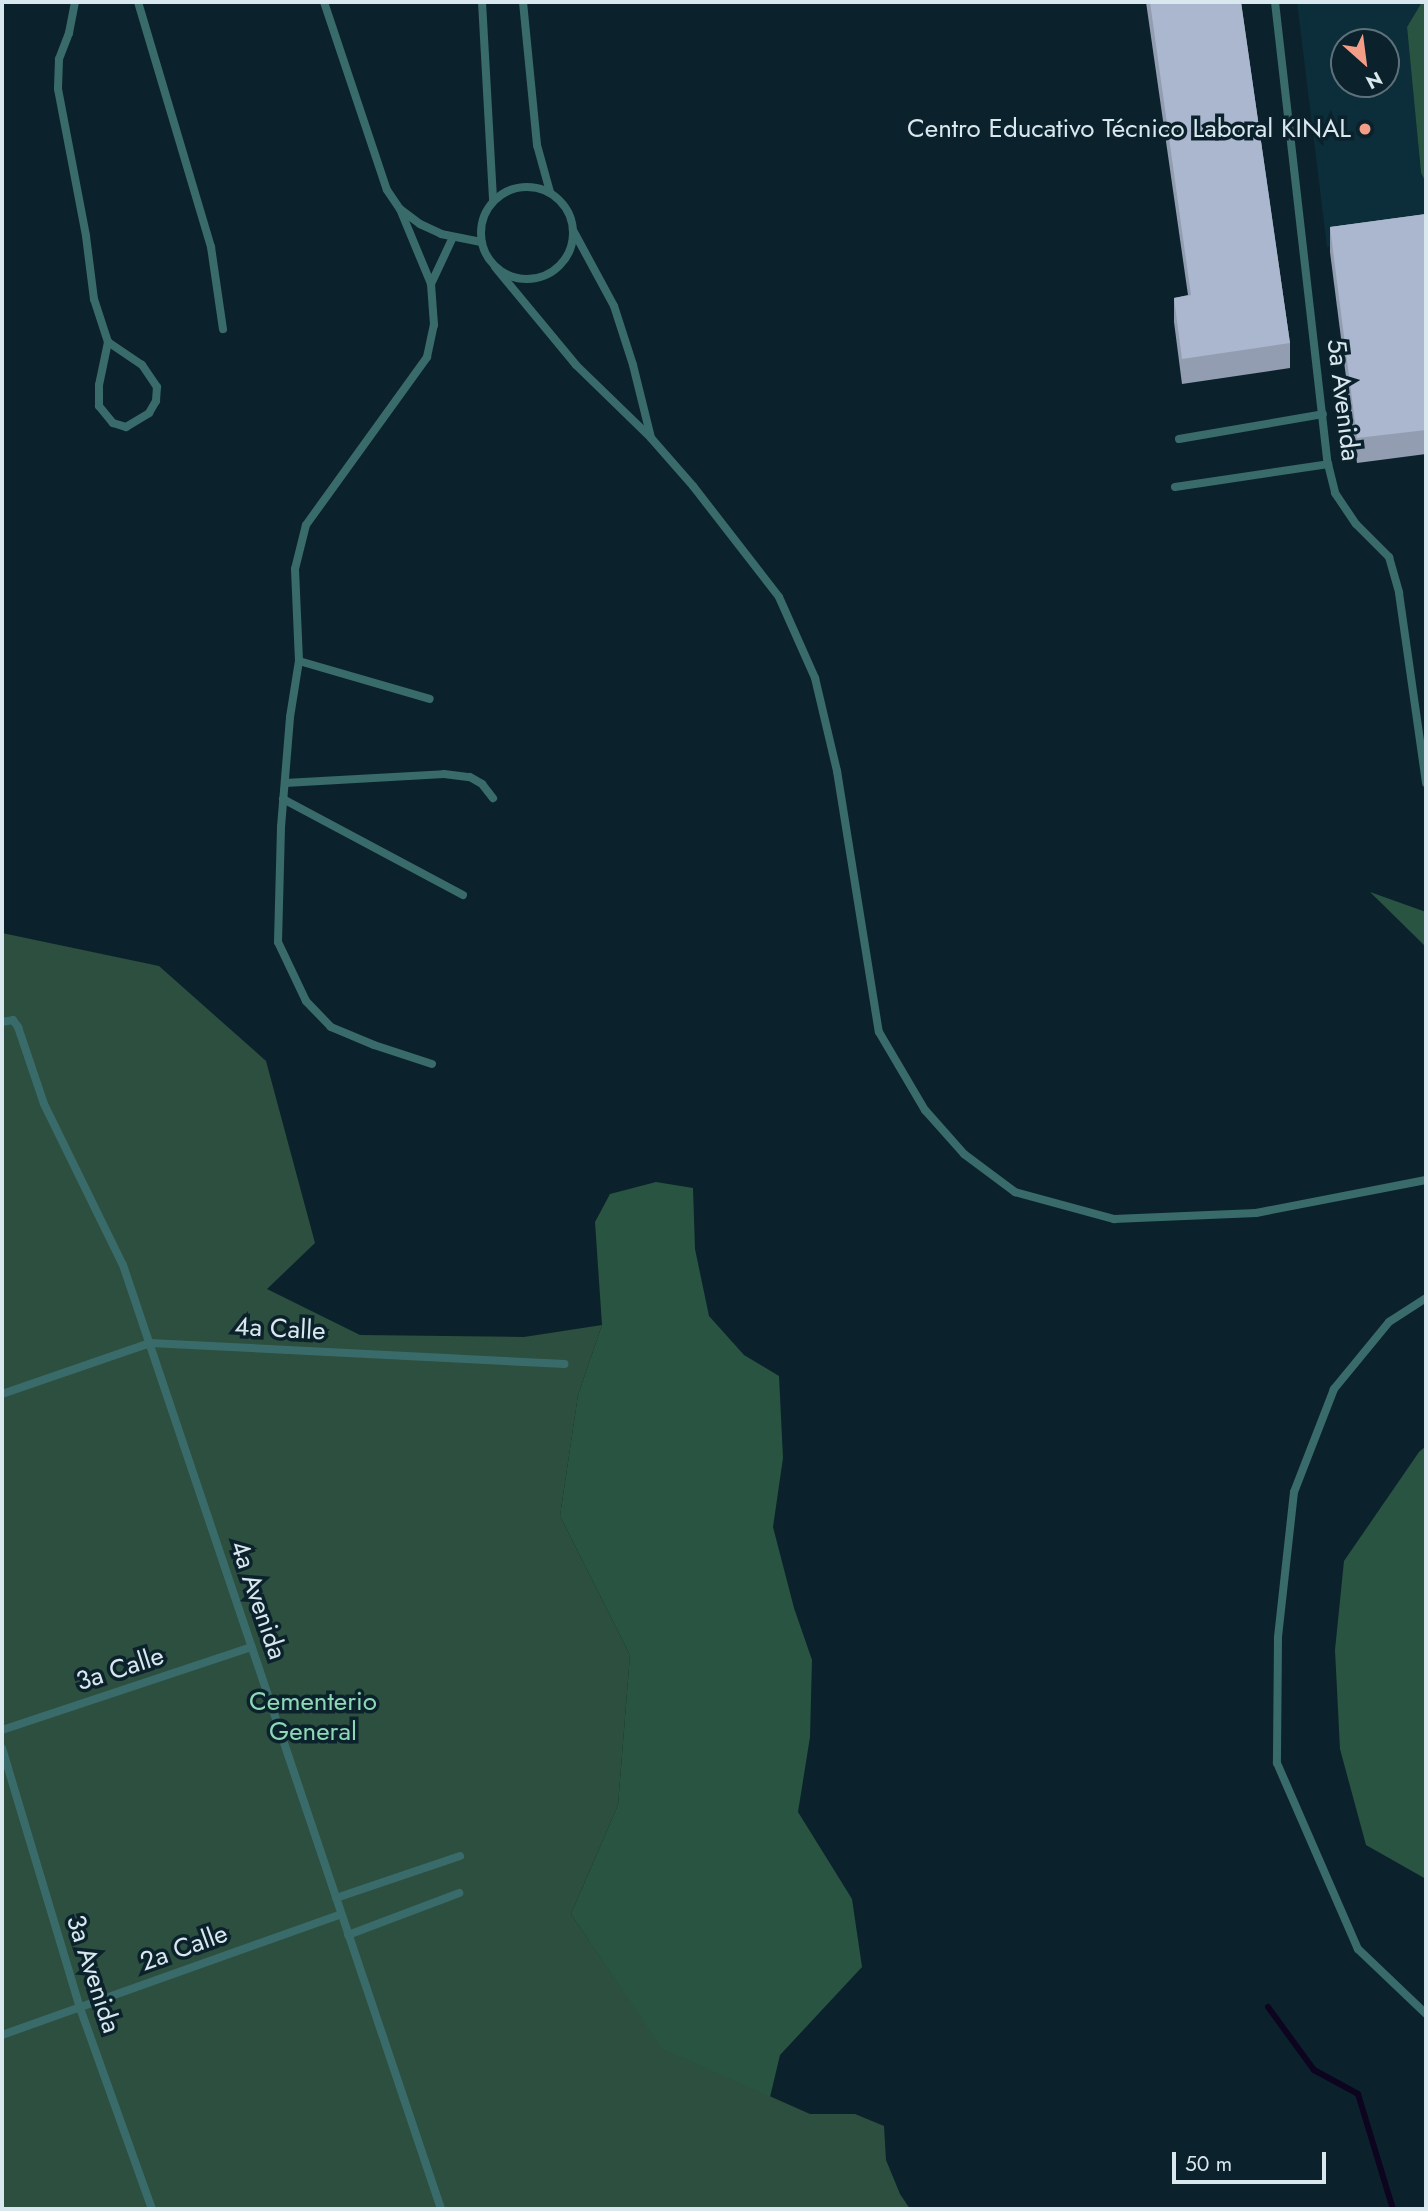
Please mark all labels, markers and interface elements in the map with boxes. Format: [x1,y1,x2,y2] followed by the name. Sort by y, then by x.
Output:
[1330,28,1400,98] north arrow
[1361,65,1387,96] text: N
[907,113,1351,145] place label: Centro Educativo Técnico Laboral KINAL
[1357,121,1373,137] marker: Centro Educativo Técnico Laboral KINAL
[1320,337,1366,463] street label: 5a Avenida
[234,1311,326,1347] street label: 4a Calle
[223,1537,293,1663] street label: 4a Avenida
[72,1640,168,1698] street label: 3a Calle
[249,1686,377,1748] park label: Cementerio General
[59,1911,127,2037] street label: 3a Avenida
[136,1918,232,1978] street label: 2a Calle
[1176,2138,1330,2182] scale bar
[1185,2149,1232,2179] text: 50 m

